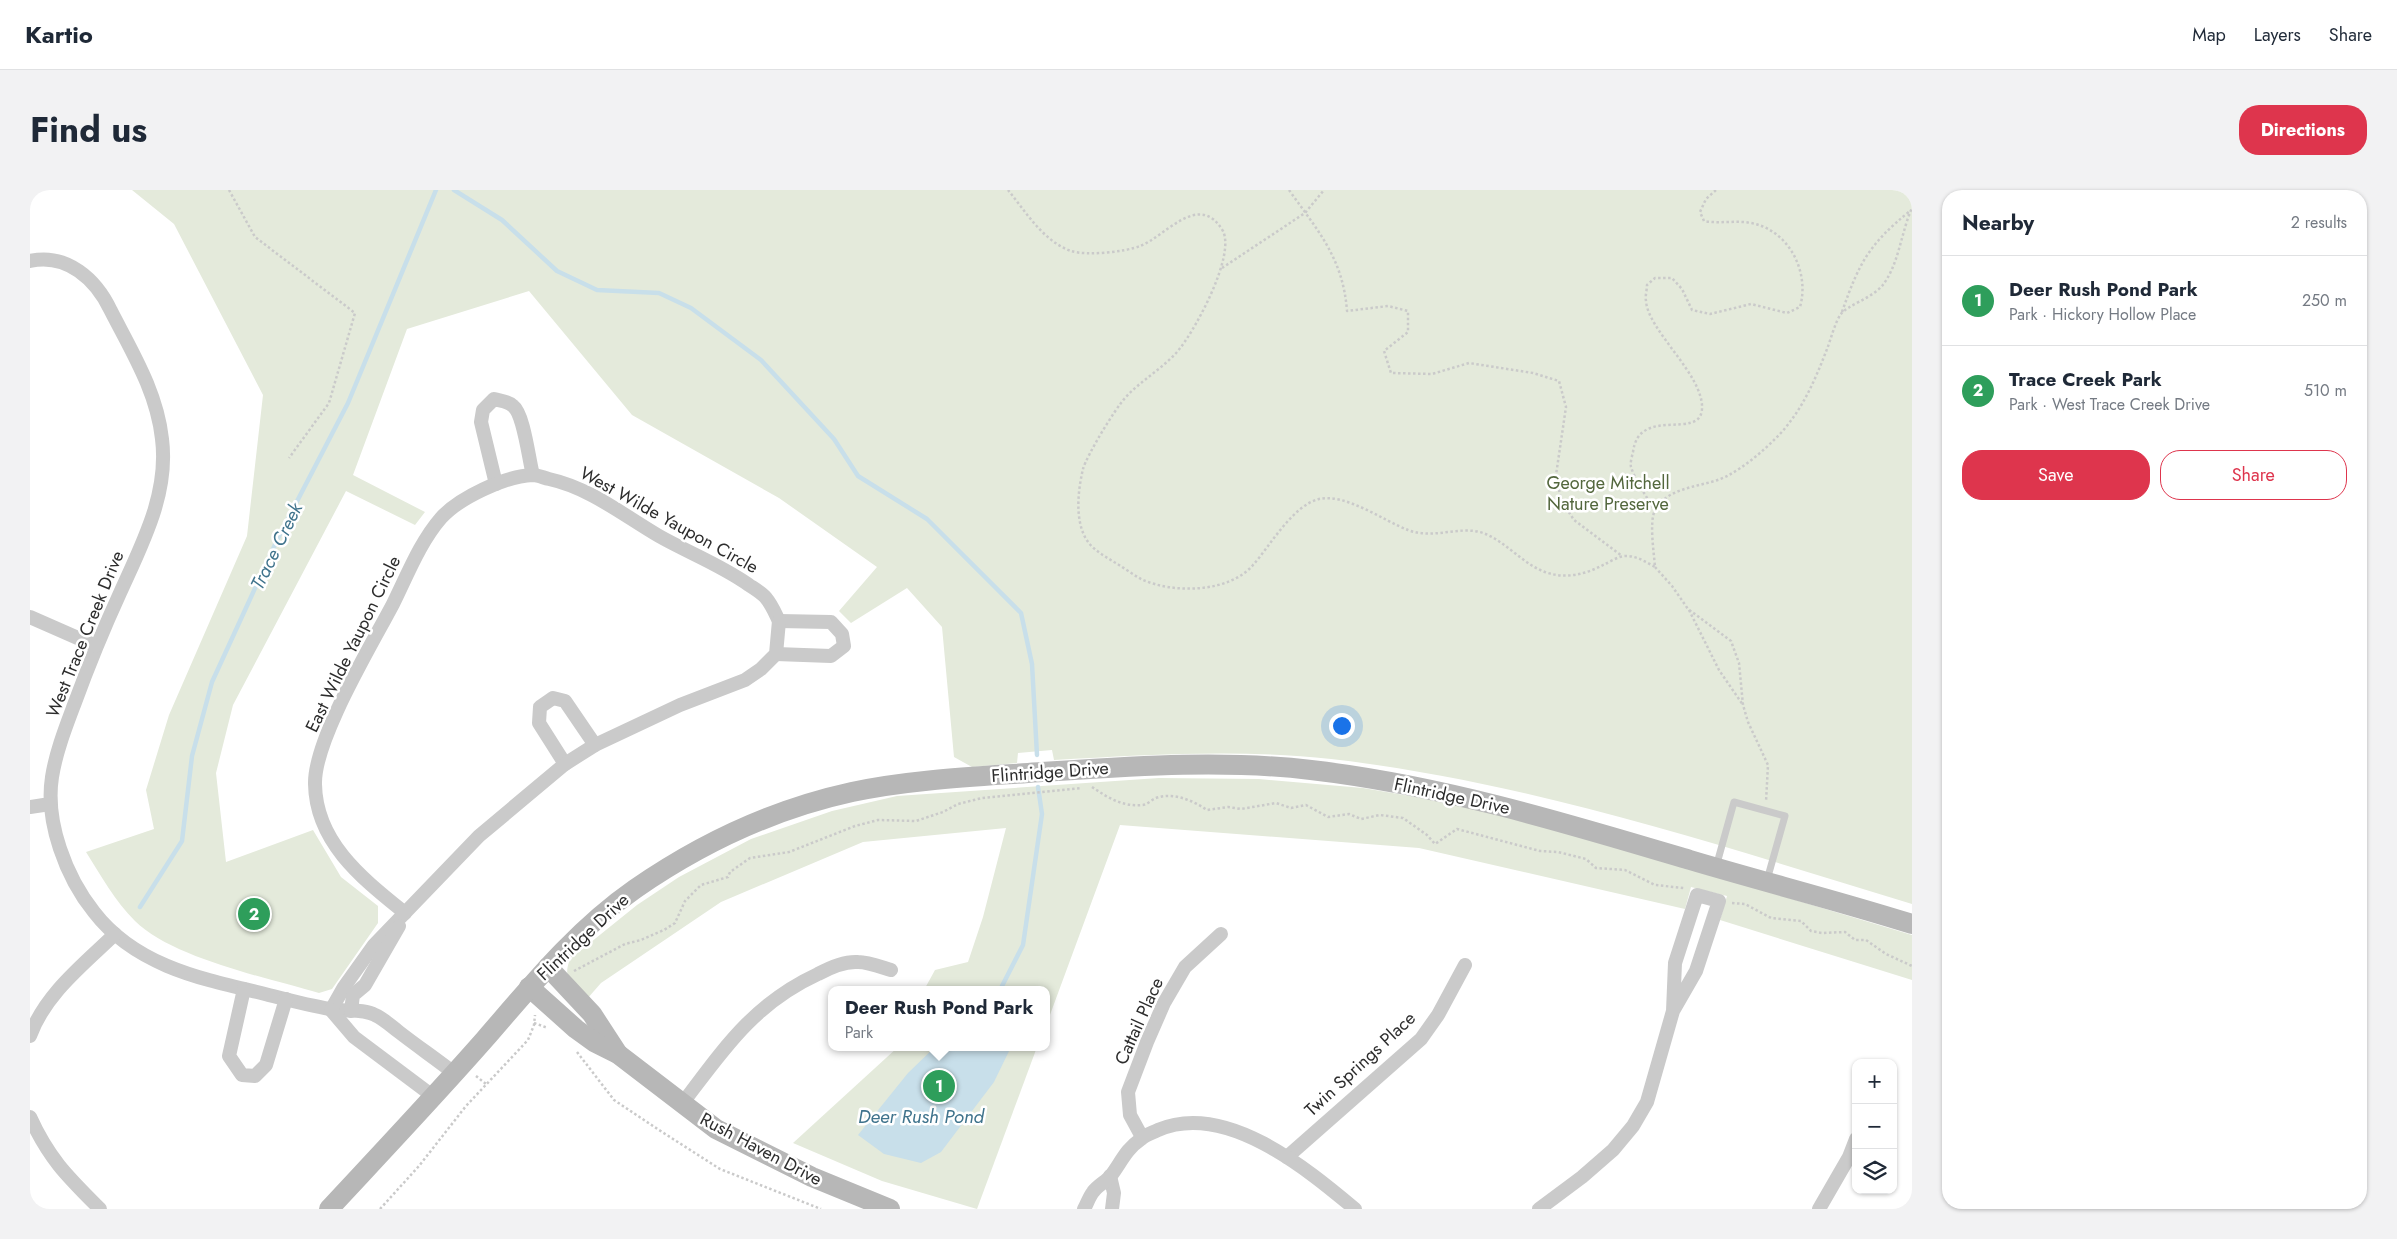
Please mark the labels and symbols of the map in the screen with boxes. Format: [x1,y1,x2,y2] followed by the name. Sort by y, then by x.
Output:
[575,460,763,580] street label: West Wilde Yaupon Circle
[1546,470,1670,517] park label: George Mitchell Nature Preserve
[244,497,310,594] water label: Trace Creek
[40,547,130,721] street label: West Trace Creek Drive
[299,551,407,737] street label: East Wilde Yaupon Circle
[1329,713,1355,739] your location
[990,755,1110,789] street label: Flintridge Drive
[1392,771,1512,821] street label: Flintridge Drive
[531,887,635,987] street label: Flintridge Drive
[238,895,270,933] pin: 2
[1108,973,1170,1069] street label: Cattail Place
[1299,1006,1421,1122] street label: Twin Springs Place
[923,1067,955,1105] pin: 1
[858,1103,986,1130] water label: Deer Rush Pond
[695,1106,827,1192] street label: Rush Haven Drive

